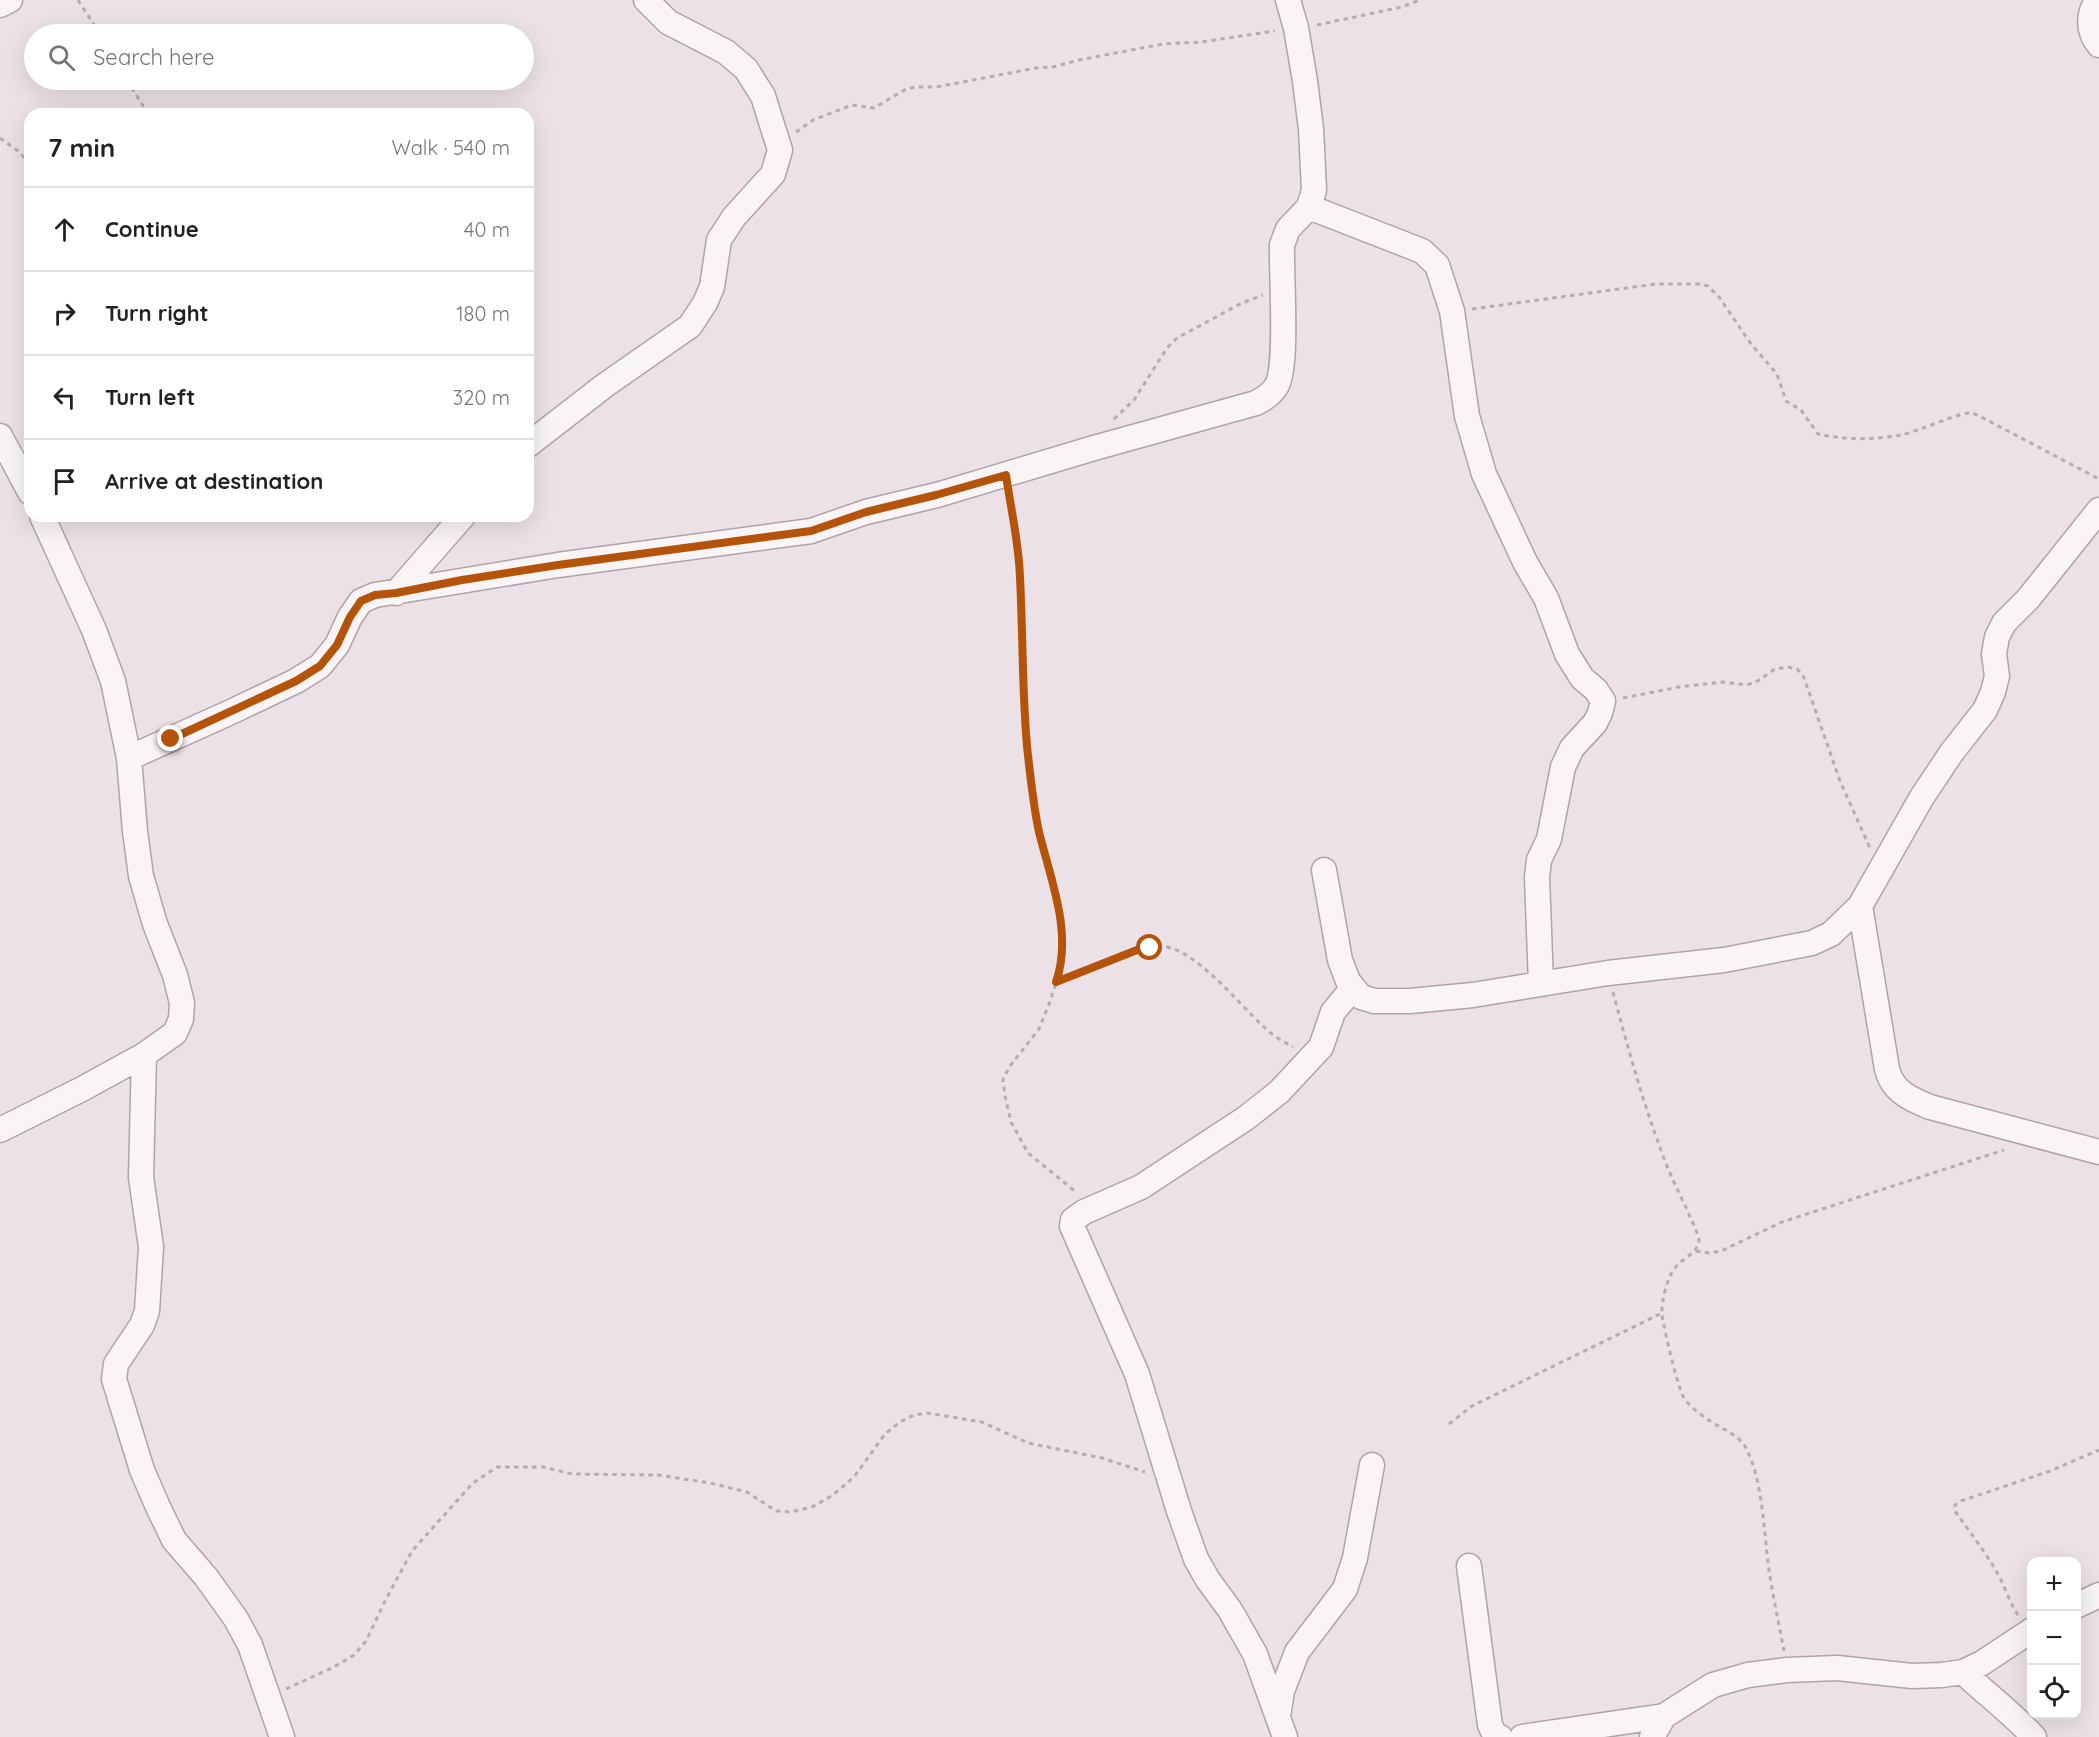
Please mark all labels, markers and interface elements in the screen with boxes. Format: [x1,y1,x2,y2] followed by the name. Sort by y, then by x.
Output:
[24,24,534,90] search box
[45,41,78,74] icon: search
[93,43,214,71] text: Search here
[48,131,115,164] text: 7 min
[392,135,510,160] text: Walk · 540 m
[48,213,81,246] icon: ahead
[105,215,199,243] text: Continue
[464,217,510,242] text: 40 m
[48,297,81,330] icon: right
[105,299,209,327] text: Turn right
[456,301,510,326] text: 180 m
[48,381,81,414] icon: left
[105,383,195,411] text: Turn left
[453,385,510,410] text: 320 m
[48,465,81,498] icon: arrive
[105,467,323,495] text: Arrive at destination
[157,725,183,751] route end
[1136,934,1162,960] route start
[2027,1557,2081,1719] map controls
[2027,1557,2081,1611] button: +
[2027,1611,2081,1665] button: −
[2027,1665,2081,1719] button: locate

